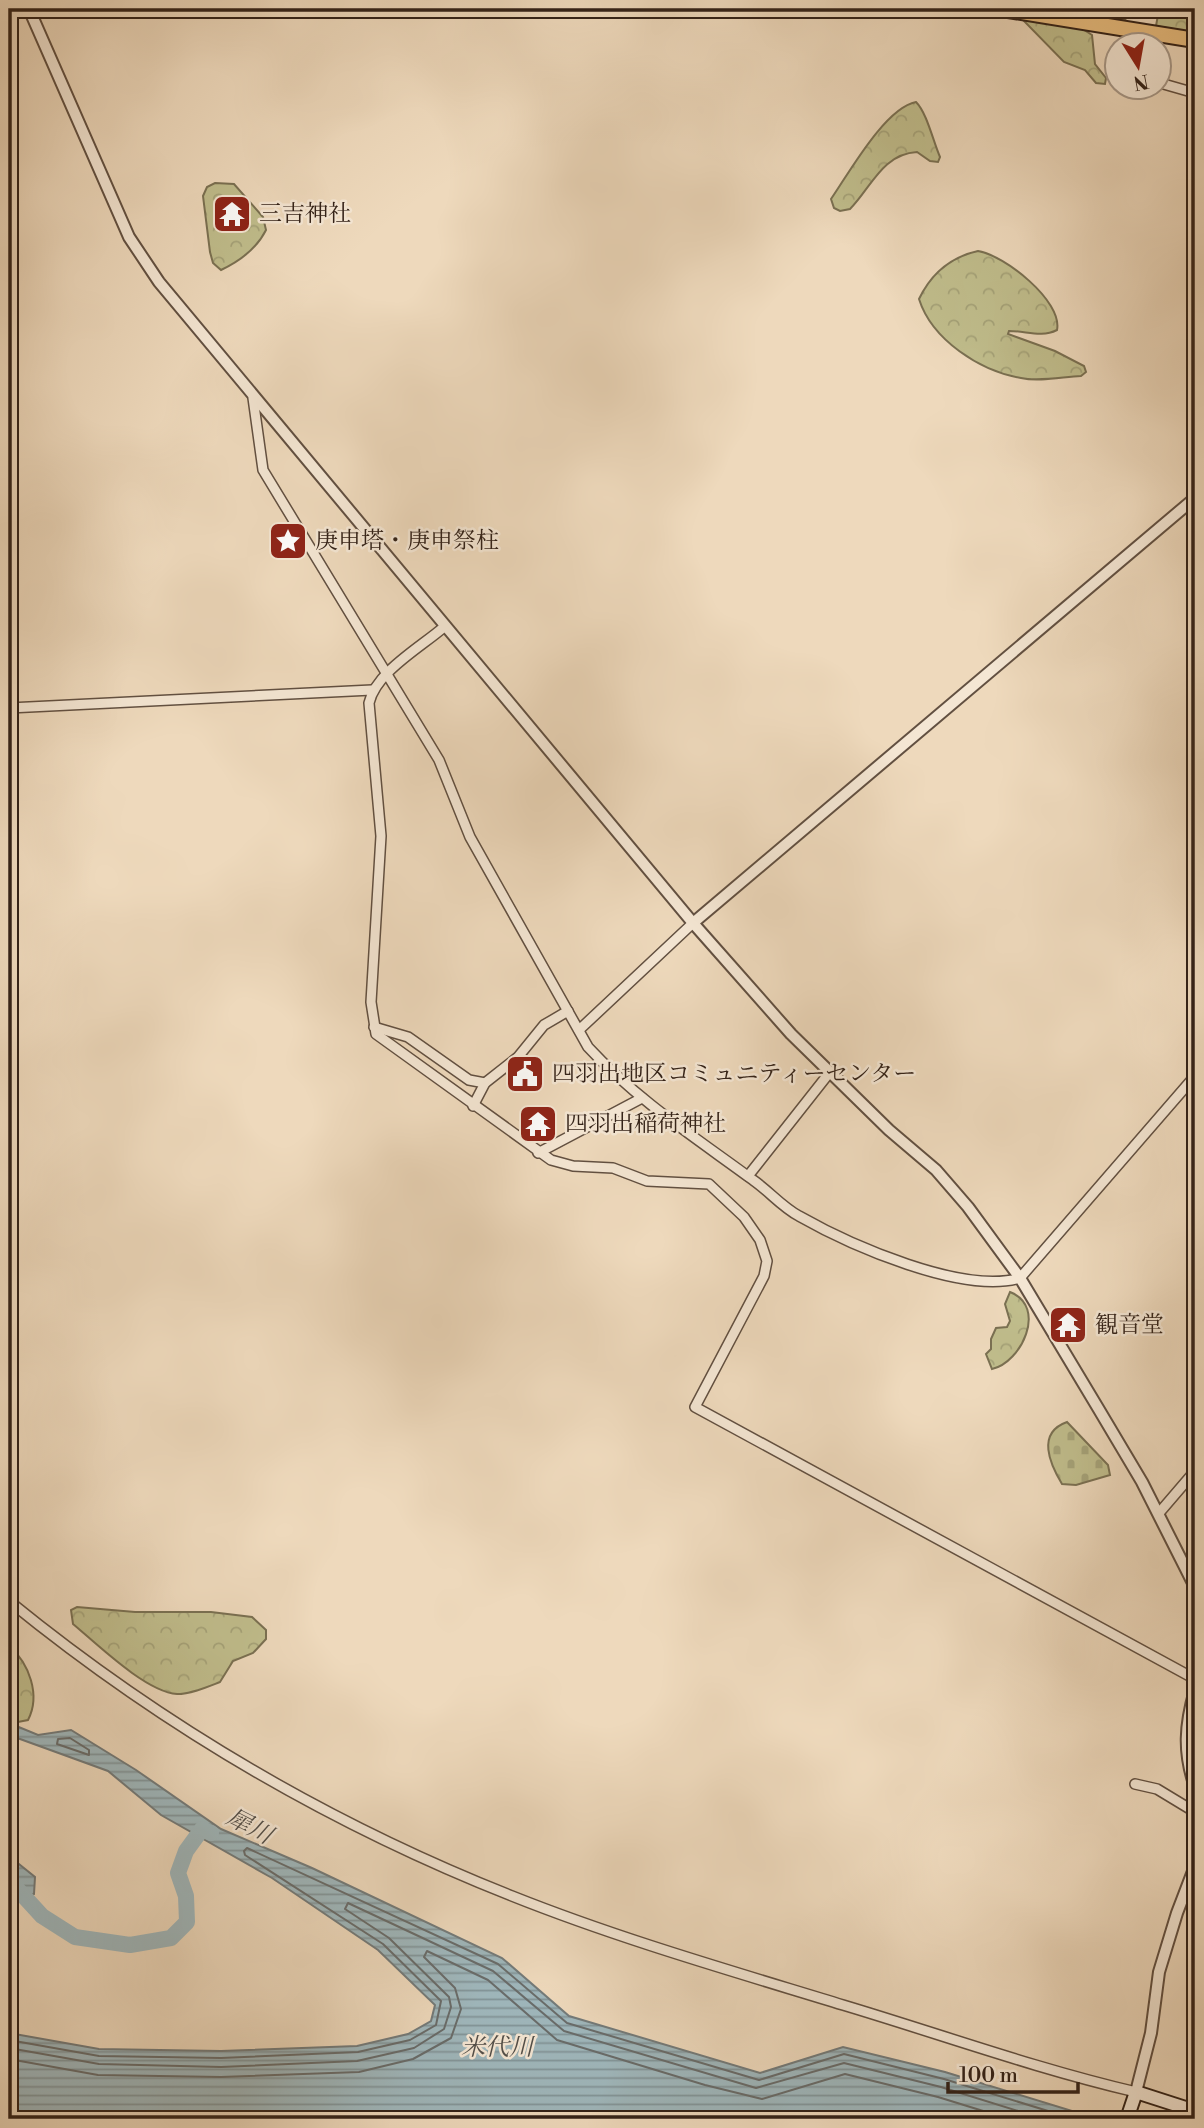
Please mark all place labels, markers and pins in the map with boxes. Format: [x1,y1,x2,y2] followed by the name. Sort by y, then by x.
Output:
[211,193,253,235] temple icon: 三吉神社
[259,200,351,228] place label: 三吉神社
[267,520,309,562] place icon: 庚申塔・庚申祭柱
[315,527,499,555] place label: 庚申塔・庚申祭柱
[504,1053,546,1095] public building icon: 四羽出地区コミュニティーセンター
[552,1060,916,1088] place label: 四羽出地区コミュニティーセンター
[517,1103,559,1145] temple icon: 四羽出稲荷神社
[565,1110,726,1138] place label: 四羽出稲荷神社
[1047,1304,1089,1346] temple icon: 観音堂
[1095,1311,1164,1339] place label: 観音堂

